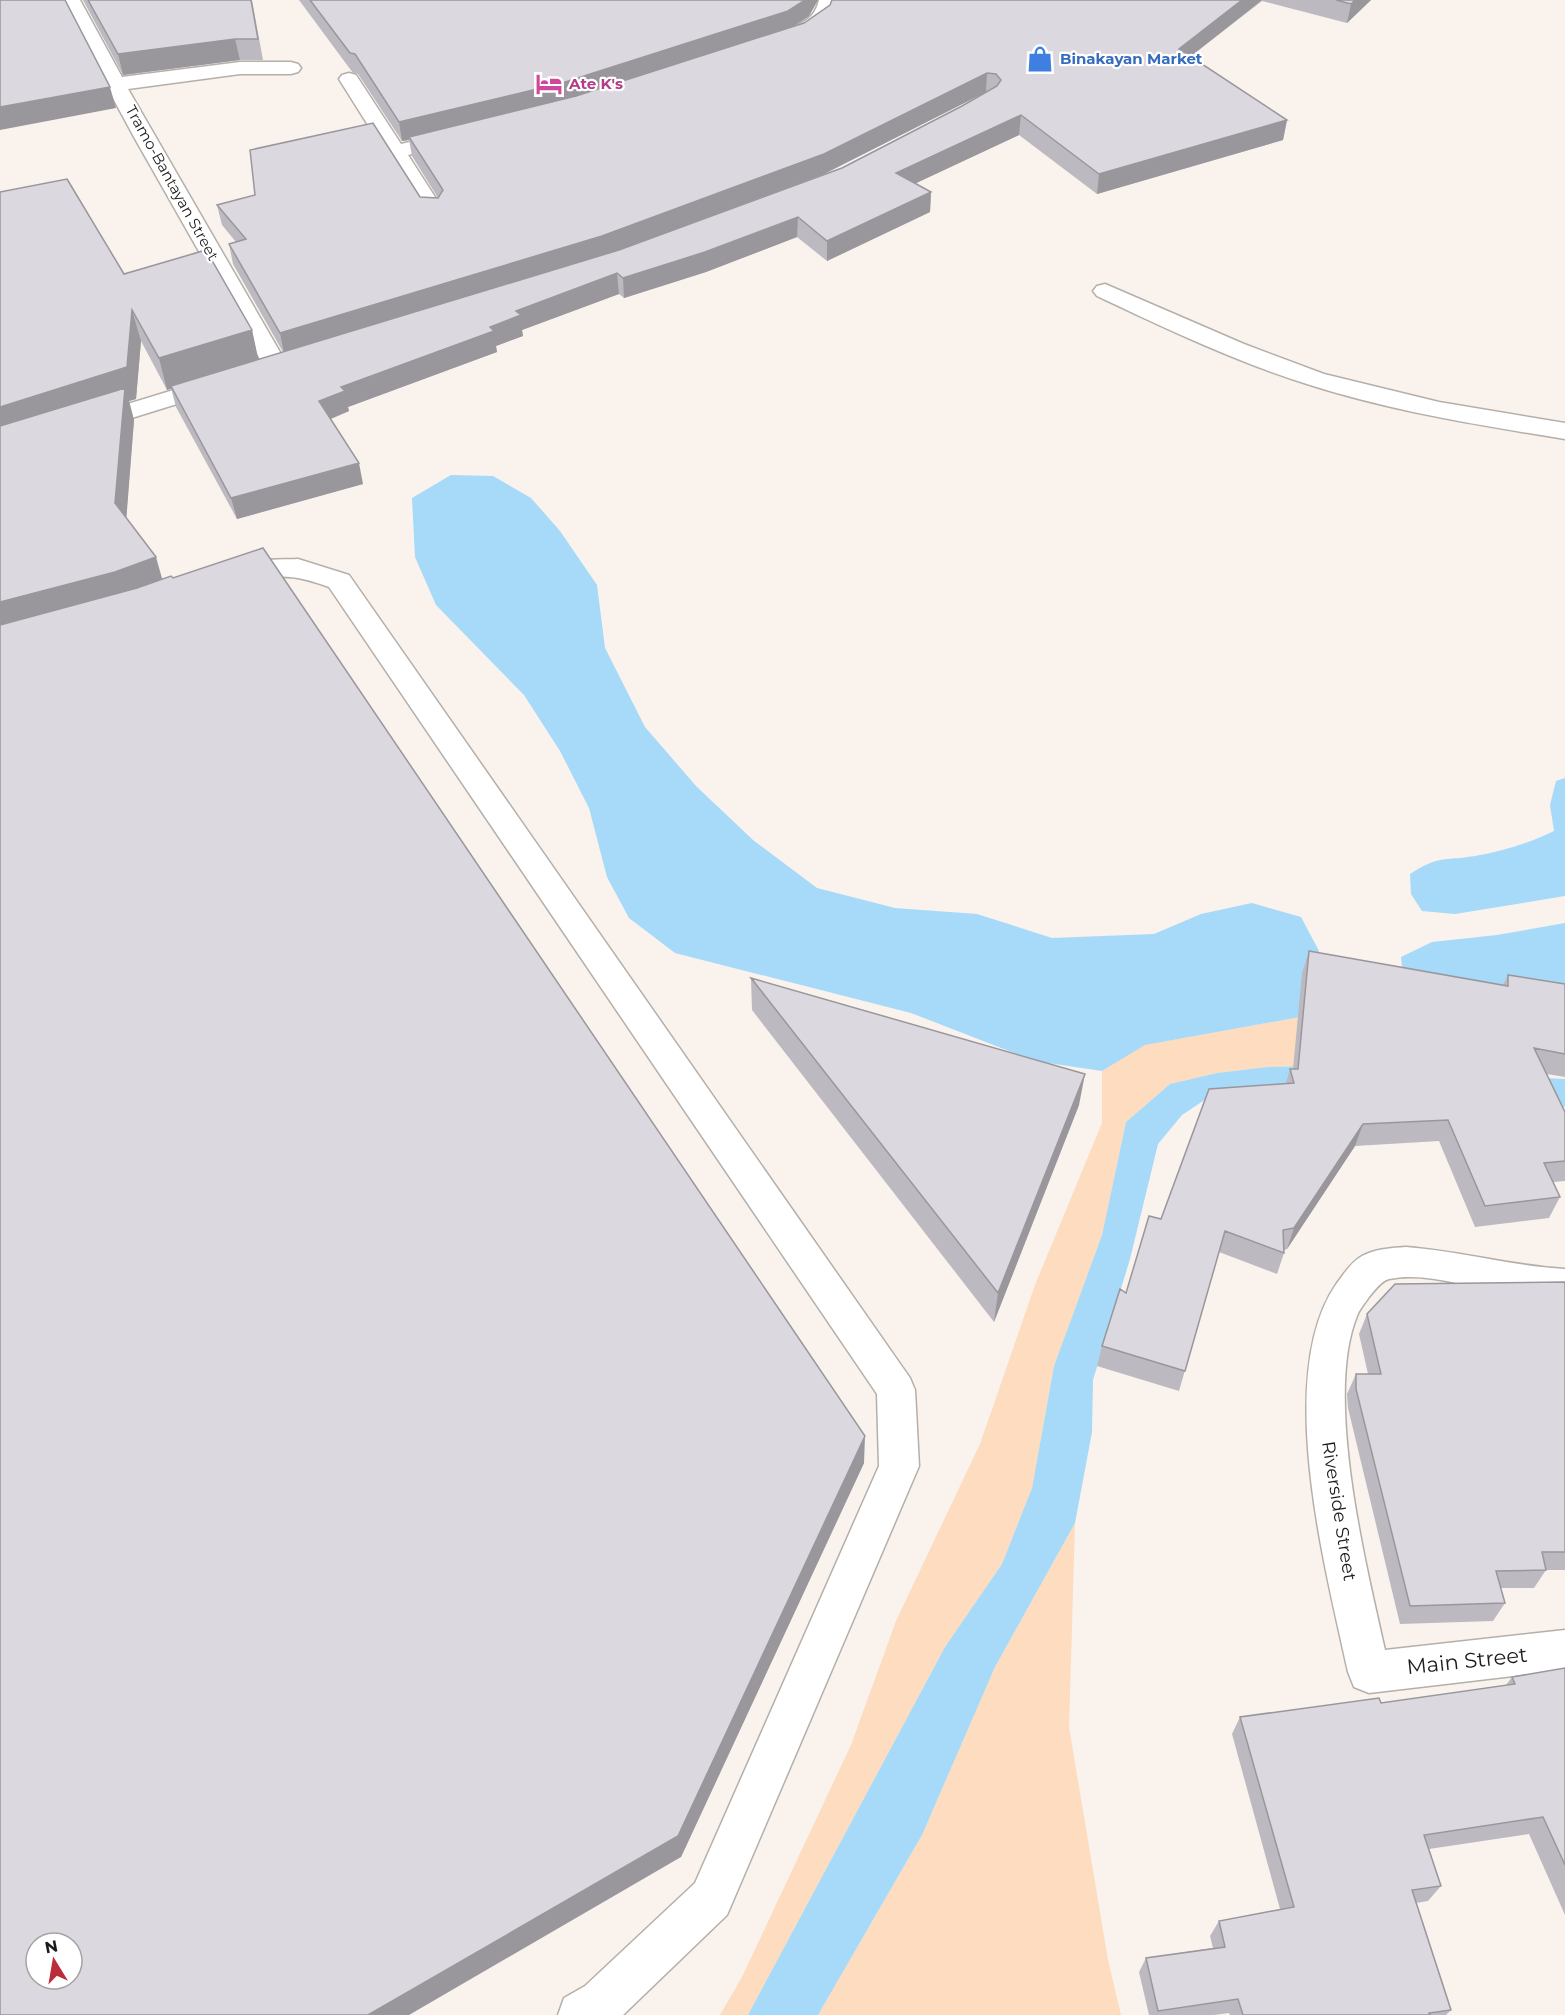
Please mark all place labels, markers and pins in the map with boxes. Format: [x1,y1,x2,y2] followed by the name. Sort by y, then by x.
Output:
[1025,44,1055,74] shop icon: Binakayan Market
[1060,49,1203,68] place label: Binakayan Market
[534,69,564,99] hotel icon: Ate K's
[568,74,623,93] place label: Ate K's

